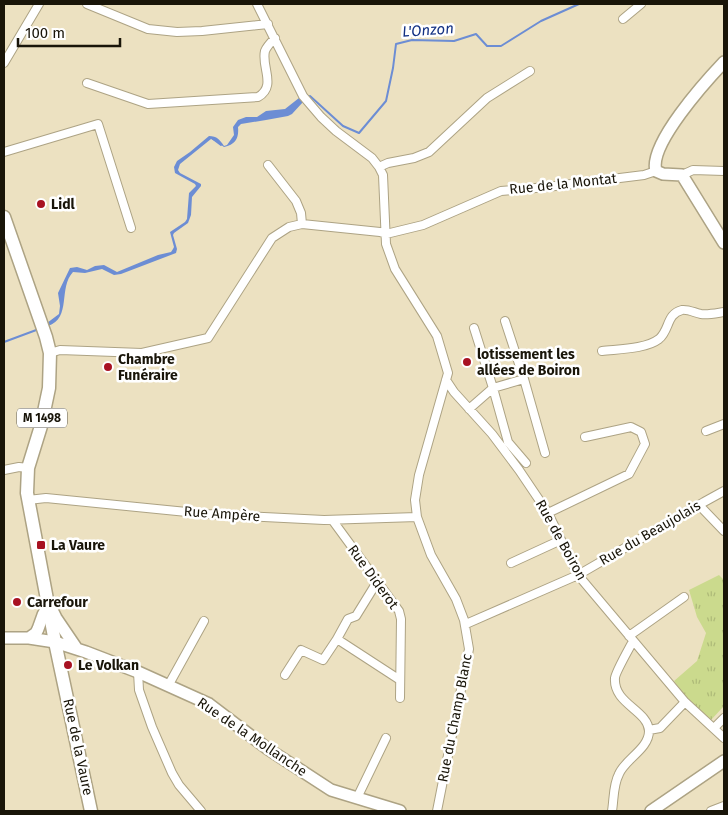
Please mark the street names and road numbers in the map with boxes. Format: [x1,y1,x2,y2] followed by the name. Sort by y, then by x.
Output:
[508,170,618,198] street label: Rue de la Montat
[17,408,67,428] road number: M 1498
[532,497,590,583] street label: Rue de Boiron
[596,497,704,569] street label: Rue du Beaujolais
[183,503,261,525] street label: Rue Ampère
[344,542,403,613] street label: Rue Diderot
[434,652,476,784] street label: Rue du Champ Blanc
[194,694,310,780] street label: Rue de la Mollanche
[59,697,97,797] street label: Rue de la Vaure

